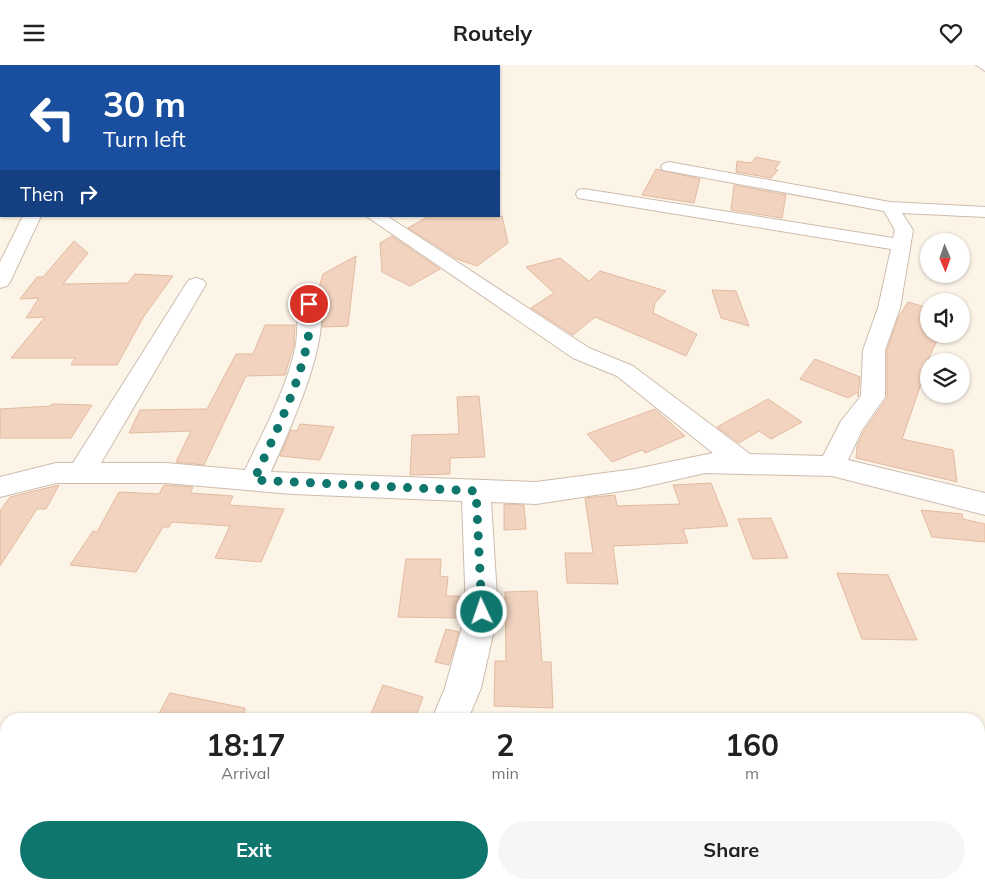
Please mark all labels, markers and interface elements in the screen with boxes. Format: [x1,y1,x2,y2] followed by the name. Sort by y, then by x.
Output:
[20,19,48,47] icon: menu
[453,19,532,47] text: Routely
[937,19,965,47] icon: heart
[103,82,186,126] text: 30 m
[20,85,85,150] icon: left
[103,125,186,153] text: Turn left
[74,180,102,208] icon: right
[20,182,64,206] text: Then
[920,233,970,283] north arrow
[920,233,970,403] map controls
[288,283,330,325] pin
[295,290,323,318] icon: arrive
[920,293,970,343] button: sound
[920,353,970,403] button: layers
[455,585,507,637] position arrow
[206,726,286,764] text: 18:17
[496,726,514,764] text: 2
[725,726,779,764] text: 160
[221,763,270,783] text: Arrival
[492,763,519,783] text: min
[745,763,759,783] text: m
[20,821,488,879] button: Exit
[498,821,965,879] button: Share

